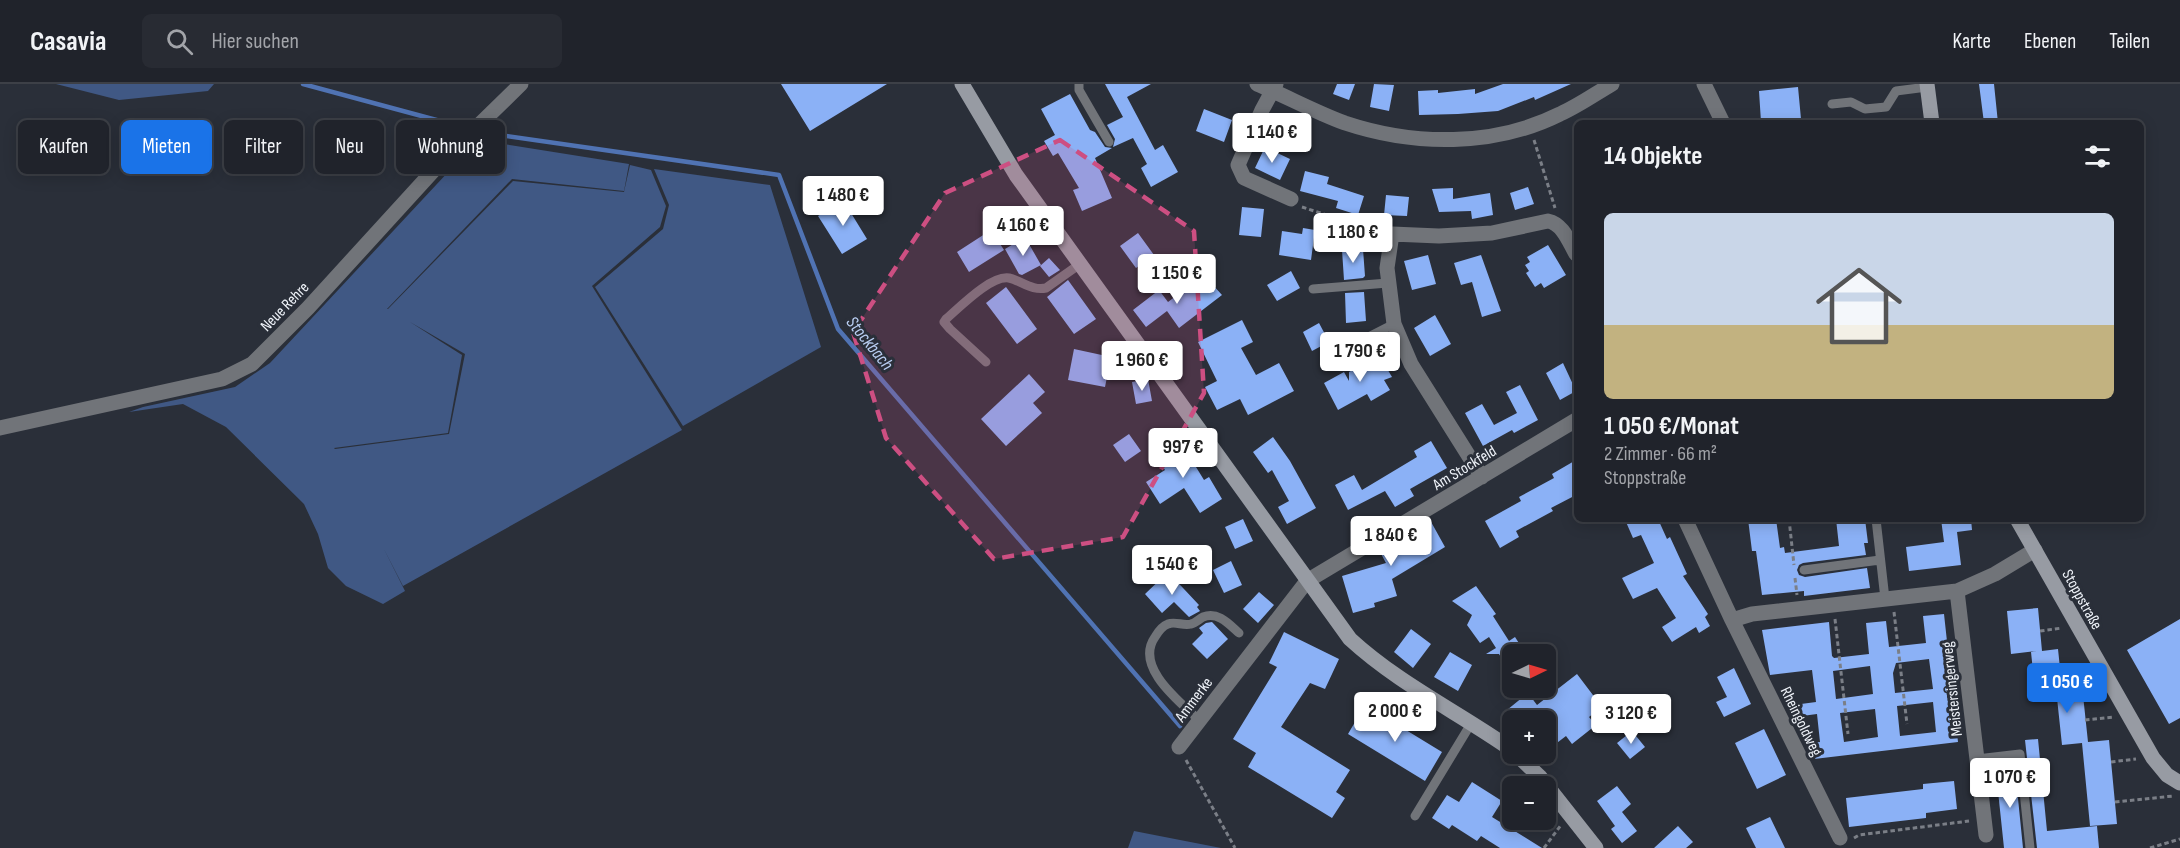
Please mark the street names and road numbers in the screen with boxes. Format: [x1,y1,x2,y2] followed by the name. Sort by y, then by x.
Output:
[257,278,313,336] street label: Neue Rehre
[1429,442,1500,495] street label: Am Stockfeld
[2057,566,2106,633] street label: Stoppstraße
[1938,641,1967,737] street label: Meistersingerweg
[1171,674,1217,727] street label: Ammerke
[1776,684,1826,759] street label: Rheingoldweg

